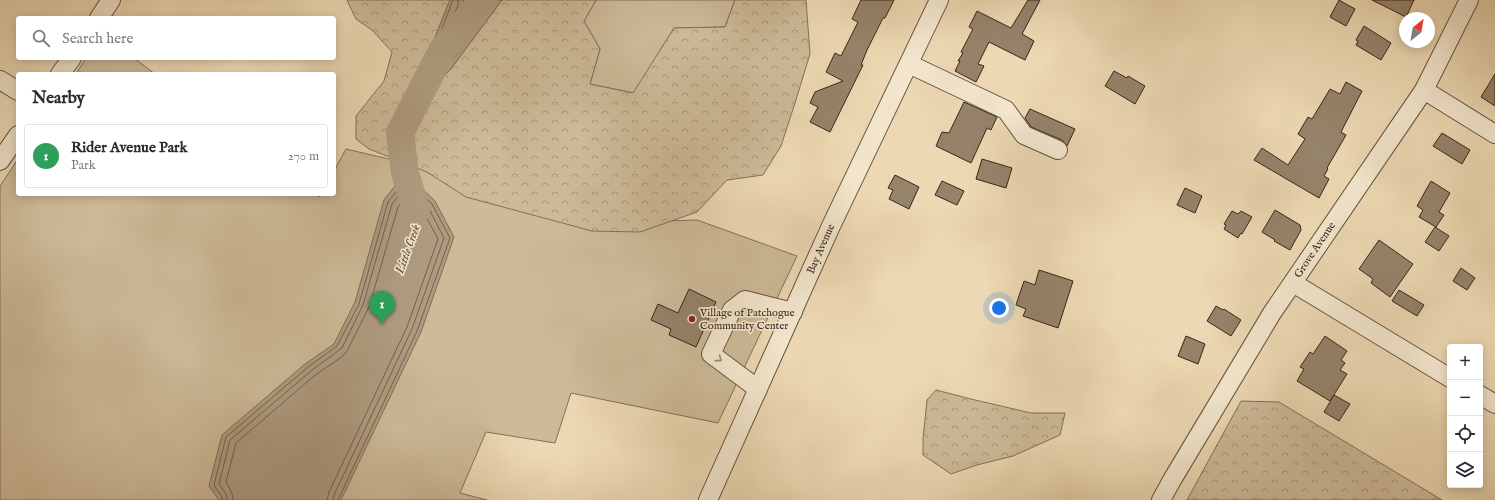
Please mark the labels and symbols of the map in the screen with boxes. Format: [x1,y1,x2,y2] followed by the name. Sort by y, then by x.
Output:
[1399,12,1435,48] north arrow
[1291,219,1339,281] street label: Grove Avenue
[392,222,424,276] water label: Little Creek
[804,222,838,276] street label: Bay Avenue
[369,291,395,324] pin: 1
[989,298,1009,318] your location
[699,306,795,333] place label: Village of Patchogue Community Center
[687,314,697,324] marker: Village of Patchogue Community Center
[714,354,721,361] one-way arrow

